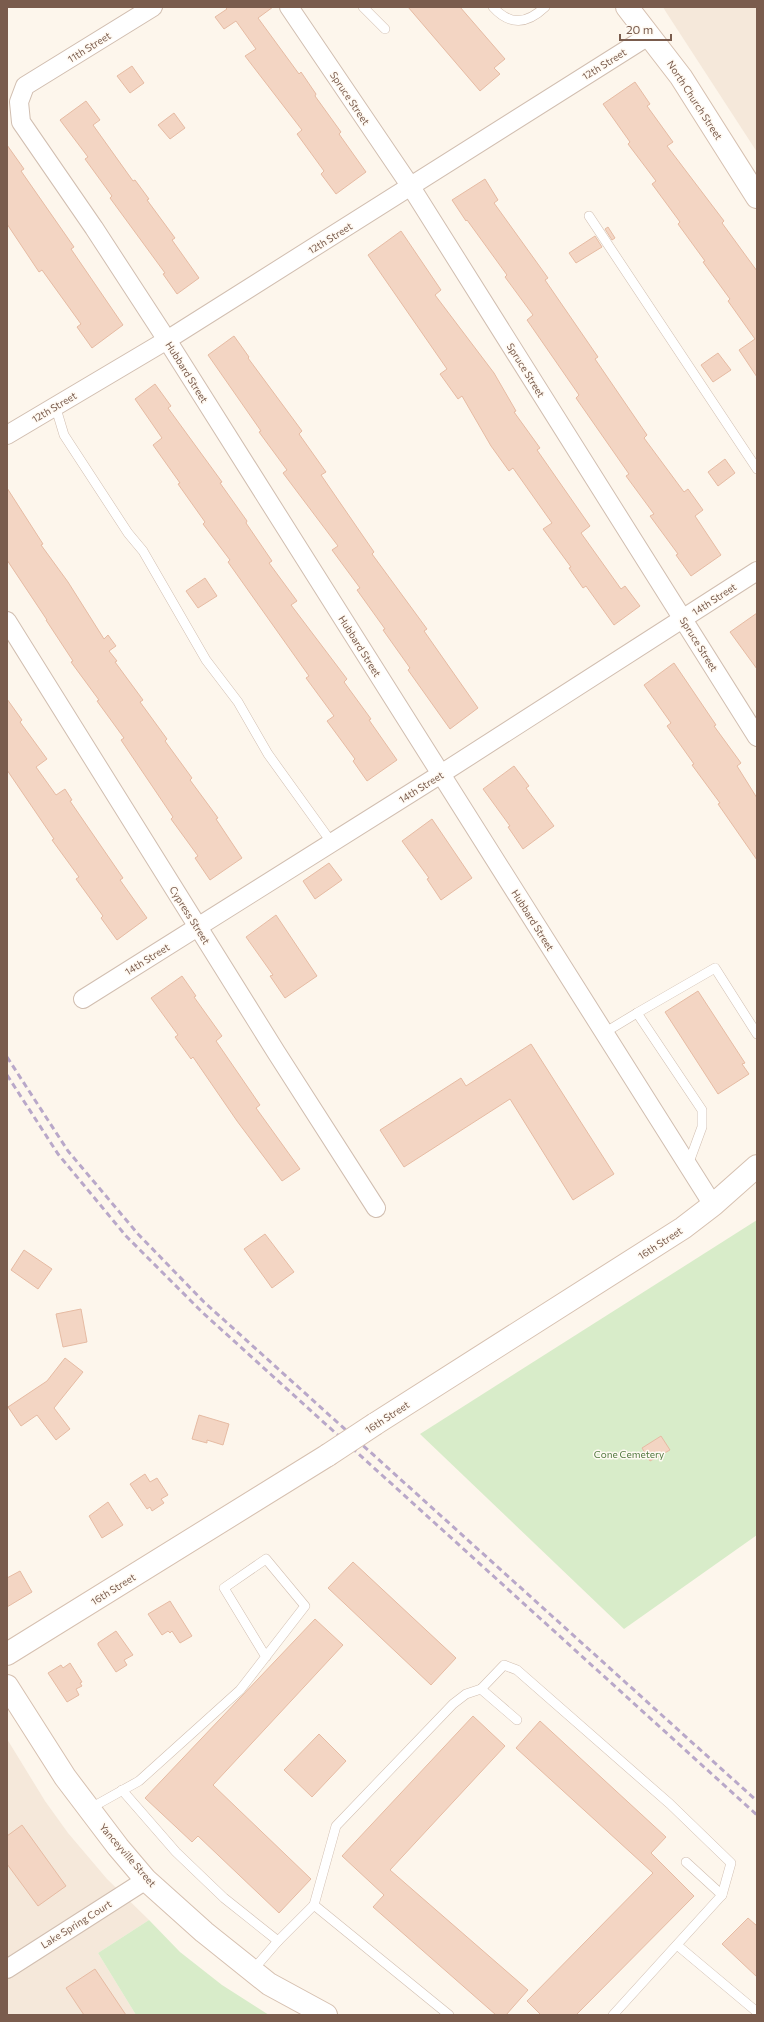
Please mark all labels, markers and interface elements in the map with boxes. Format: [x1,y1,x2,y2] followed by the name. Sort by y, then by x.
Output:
[620,16,671,42] scale bar
[626,22,653,36] text: 20 m
[65,29,113,65] street label: 11th Street
[580,46,628,82] street label: 12th Street
[665,58,725,142] street label: North Church Street
[328,69,372,127] street label: Spruce Street
[306,220,354,256] street label: 12th Street
[163,339,211,405] street label: Hubbard Street
[505,341,547,399] street label: Spruce Street
[30,389,78,425] street label: 12th Street
[690,580,738,618] street label: 14th Street
[336,613,384,679] street label: Hubbard Street
[678,615,720,673] street label: Spruce Street
[396,769,446,805] street label: 14th Street
[167,884,213,946] street label: Cypress Street
[509,887,557,953] street label: Hubbard Street
[122,941,172,977] street label: 14th Street
[636,1224,684,1262] street label: 16th Street
[363,1398,411,1436] street label: 16th Street
[594,1448,664,1460] park label: Cone Cemetery
[88,1571,138,1607] street label: 16th Street
[97,1821,159,1889] street label: Yanceyville Street
[38,1897,114,1951] street label: Lake Spring Court

